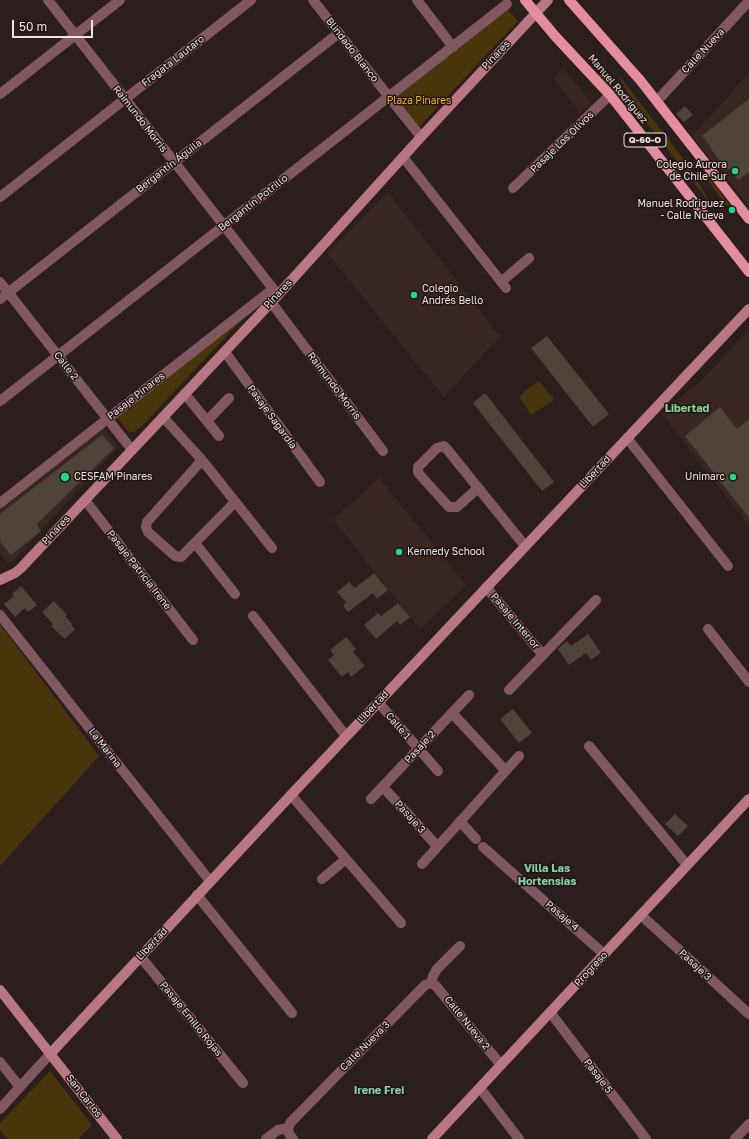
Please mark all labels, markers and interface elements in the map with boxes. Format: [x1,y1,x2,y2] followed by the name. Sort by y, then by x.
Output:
[14,12,95,38] scale bar
[323,15,381,85] street label: Blindado Blanco
[19,19,47,34] text: 50 m
[679,26,727,76] street label: Calle Nueva
[139,33,207,89] street label: Fragata Lautaro
[479,38,513,72] street label: Pinares
[586,52,650,126] street label: Manuel Rodríguez
[110,83,170,155] street label: Raimundo Morris
[387,95,451,107] park label: Plaza Pinares
[528,109,596,175] street label: Pasaje Los Olivos
[624,133,666,147] road number: Q-60-O
[134,137,204,195] street label: Bergantín Águila
[656,159,727,182] place label: Colegio Aurora de Chile Sur
[730,166,740,176] marker: Colegio Aurora de Chile Sur
[216,172,290,234] street label: Bergantín Potrillo
[638,198,724,222] place label: Manuel Rodriguez - Calle Nueva
[727,205,737,215] marker: Manuel Rodriguez - Calle Nueva
[261,277,295,311] street label: Pinares
[422,283,483,306] place label: Colegio Andrés Bello
[409,290,419,300] marker: Colegio Andrés Bello
[51,349,81,383] street label: Calle 2
[305,350,363,422] street label: Raimundo Morris
[105,370,167,422] street label: Pasaje Pinares
[245,383,299,451] street label: Pasaje Sagardía
[665,402,709,416] district label: Libertad
[577,453,613,491] street label: Libertad
[59,471,71,483] marker: CESFAM Pinares
[74,471,152,483] place label: CESFAM Pinares
[685,471,725,483] place label: Unimarc
[728,472,738,482] marker: Unimarc
[39,513,73,547] street label: Pinares
[104,528,174,612] street label: Pasaje Patricia Irene
[407,546,485,558] place label: Kennedy School
[394,547,404,557] marker: Kennedy School
[488,591,542,651] street label: Pasaje Interior
[355,688,391,726] street label: Libertad
[383,710,413,742] street label: Calle 1
[86,726,124,770] street label: La Marina
[402,728,438,766] street label: Pasaje 2
[392,798,428,836] street label: Pasaje 3
[518,862,576,888] district label: Villa Las Hortensias
[543,898,581,934] street label: Pasaje 4
[134,925,170,963] street label: Libertad
[676,947,714,983] street label: Pasaje 3
[572,949,610,989] street label: Progreso
[157,979,225,1059] street label: Pasaje Emilio Rojas
[442,994,492,1052] street label: Calle Nueva 2
[338,1019,392,1073] street label: Calle Nueva 3
[581,1056,615,1096] street label: Pasaje 5
[63,1072,105,1120] street label: San Carlos
[354,1084,404,1098] district label: Irene Frei

